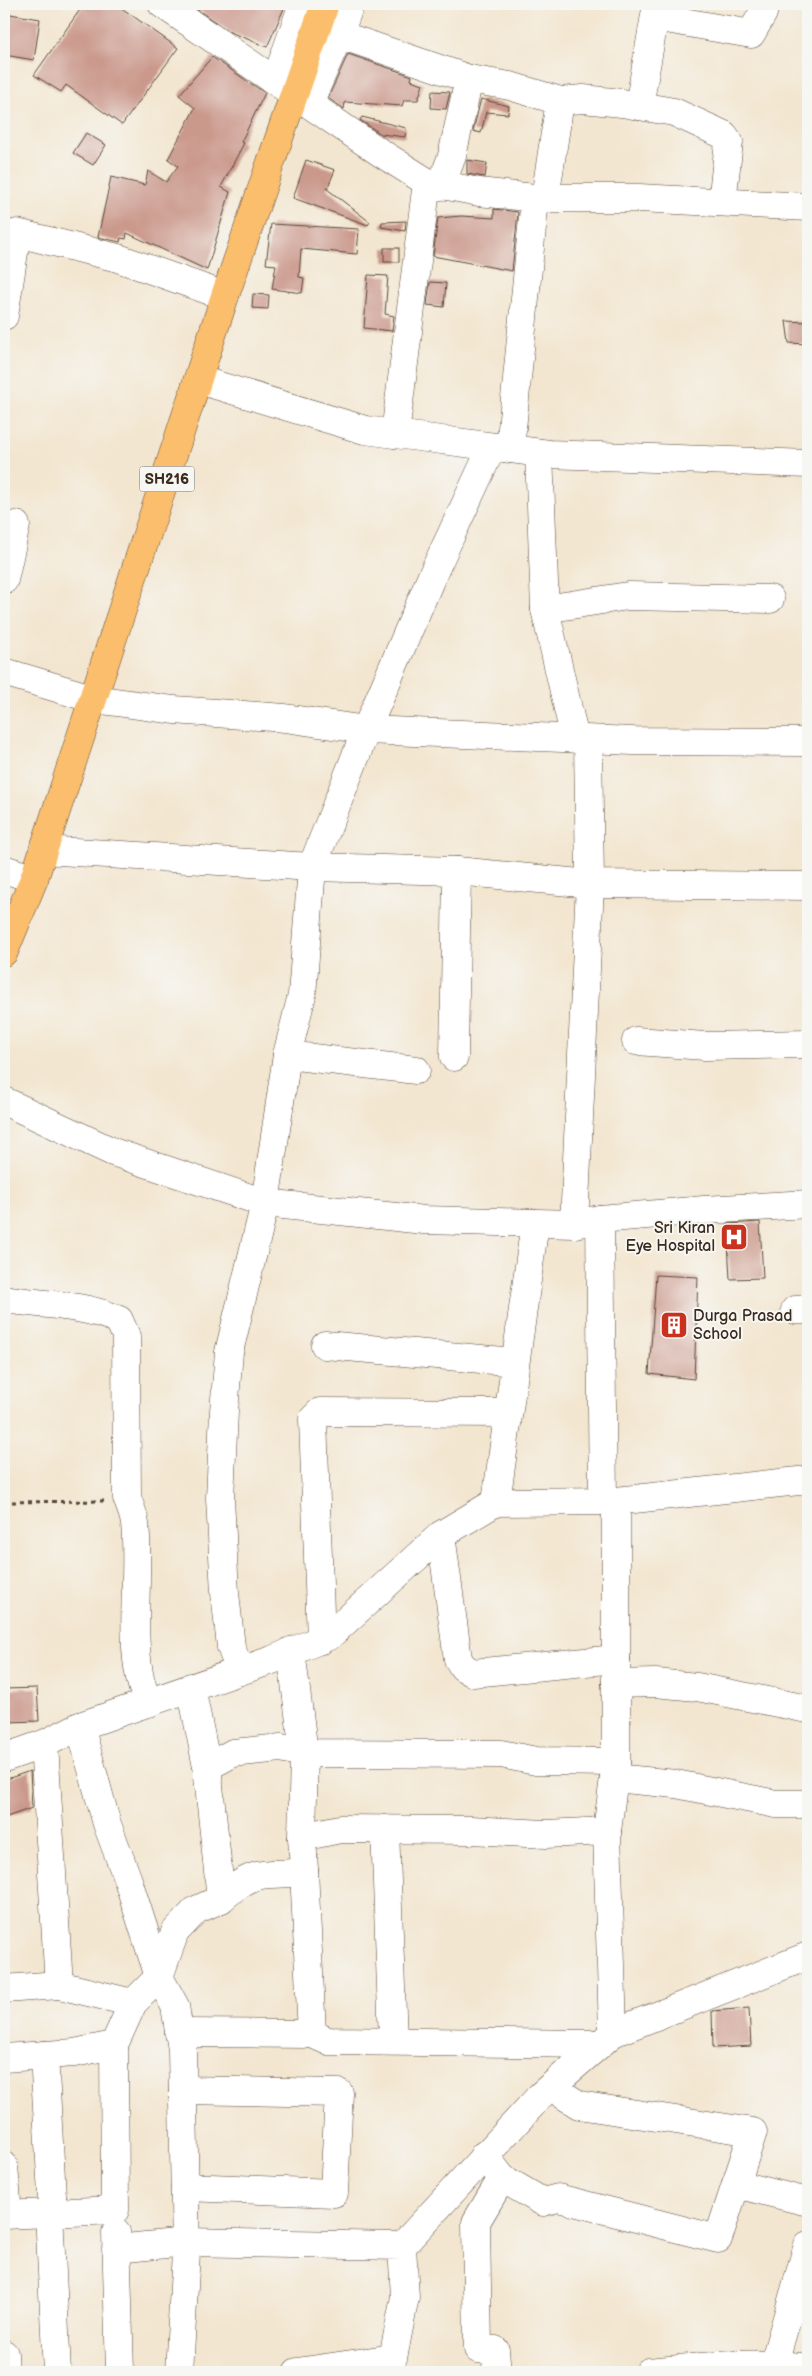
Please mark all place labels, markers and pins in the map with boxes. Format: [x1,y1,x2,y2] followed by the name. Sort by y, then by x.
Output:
[626,1219,715,1256] place label: Sri Kiran Eye Hospital
[719,1222,749,1252] hospital icon: Sri Kiran Eye Hospital
[693,1307,792,1344] place label: Durga Prasad School
[659,1310,689,1340] building icon: Durga Prasad School

